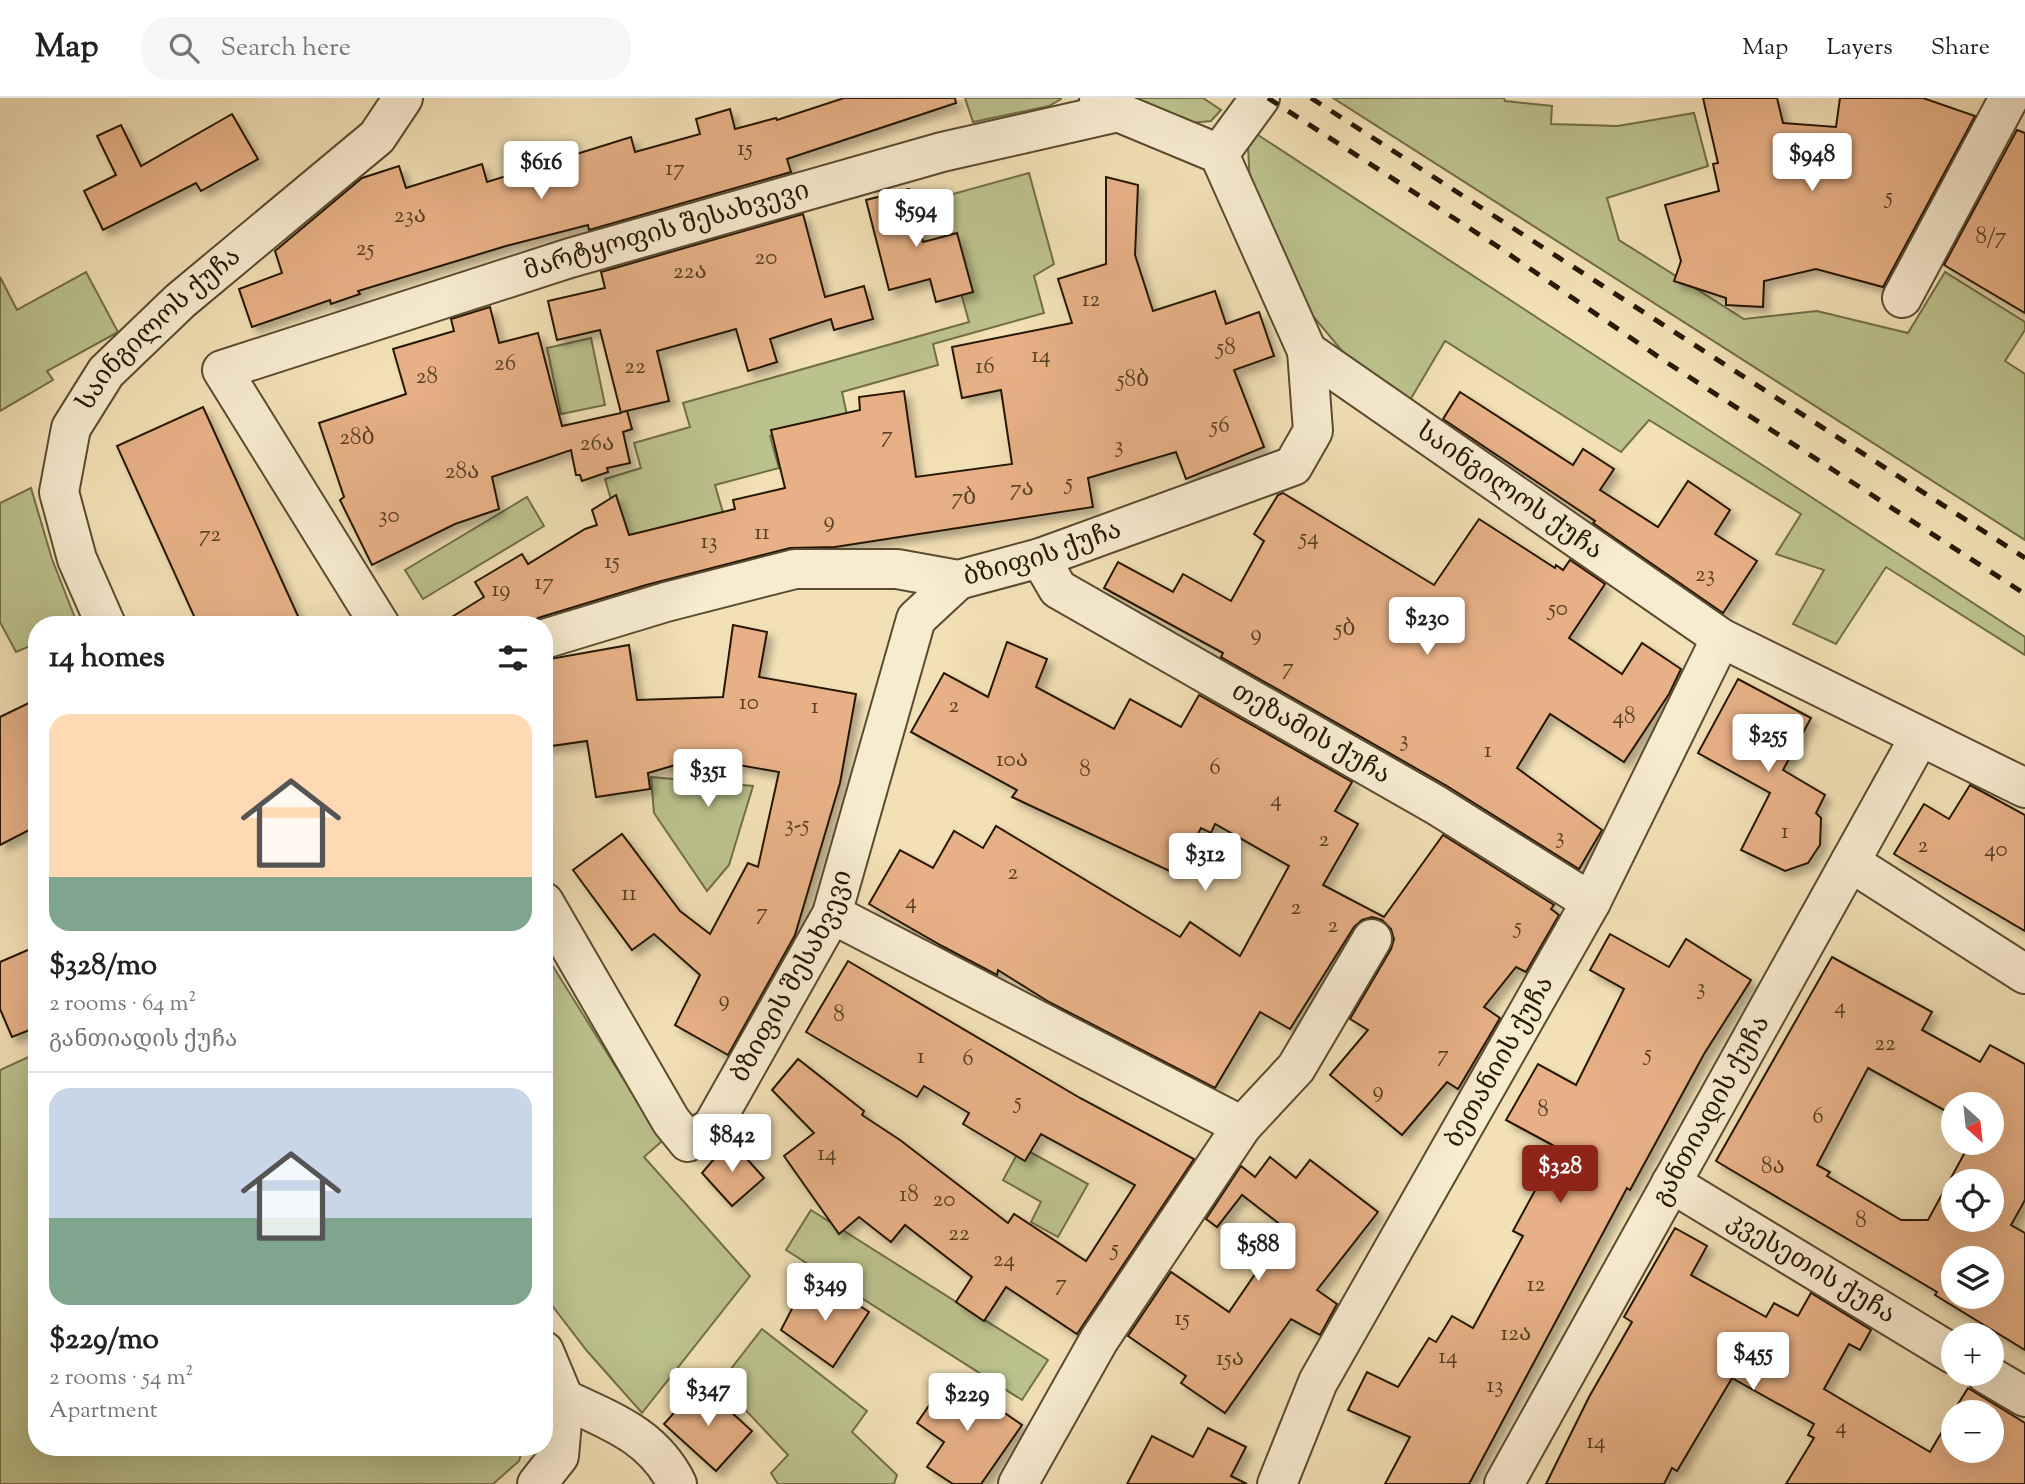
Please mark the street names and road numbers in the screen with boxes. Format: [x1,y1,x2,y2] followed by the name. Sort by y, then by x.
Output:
[519,172,814,290] street label: მარტყოფის შესახვევი
[68,239,249,418] street label: საინგილოს ქუჩა
[1409,414,1610,569] street label: საინგილოს ქუჩა
[959,511,1127,596] street label: ბზიფის ქუჩა
[1224,673,1397,794] street label: თეზამის ქუჩა
[722,866,862,1089] street label: ბზიფის შესახვევი
[1436,969,1564,1155] street label: ბეთანიის ქუჩა
[1644,1009,1780,1213] street label: განთიადის ქუჩა
[1720,1203,1902,1333] street label: კვესეთის ქუჩა

